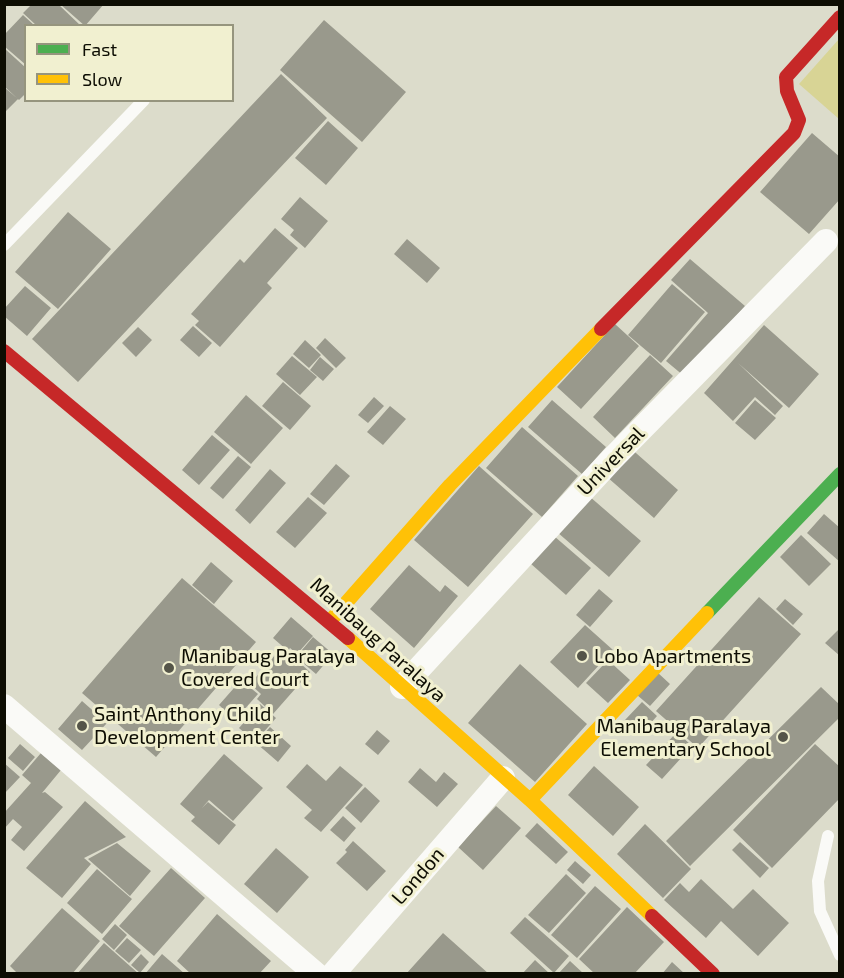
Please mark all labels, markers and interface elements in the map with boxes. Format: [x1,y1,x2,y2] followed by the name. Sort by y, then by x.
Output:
[24,24,234,102] legend
[82,38,117,60] text: Fast
[82,68,122,90] text: Slow
[572,422,650,500] street label: Universal
[305,573,451,707] street label: Manibaug Paralaya
[181,644,356,691] place label: Manibaug Paralaya Covered Court
[594,644,751,668] place label: Lobo Apartments
[575,649,589,663] marker: Lobo Apartments
[162,661,176,675] marker: Manibaug Paralaya Covered Court
[94,702,280,749] place label: Saint Anthony Child Development Center
[596,714,771,761] place label: Manibaug Paralaya Elementary School
[75,719,89,733] marker: Saint Anthony Child Development Center
[776,730,790,744] marker: Manibaug Paralaya Elementary School
[387,843,449,909] street label: London

